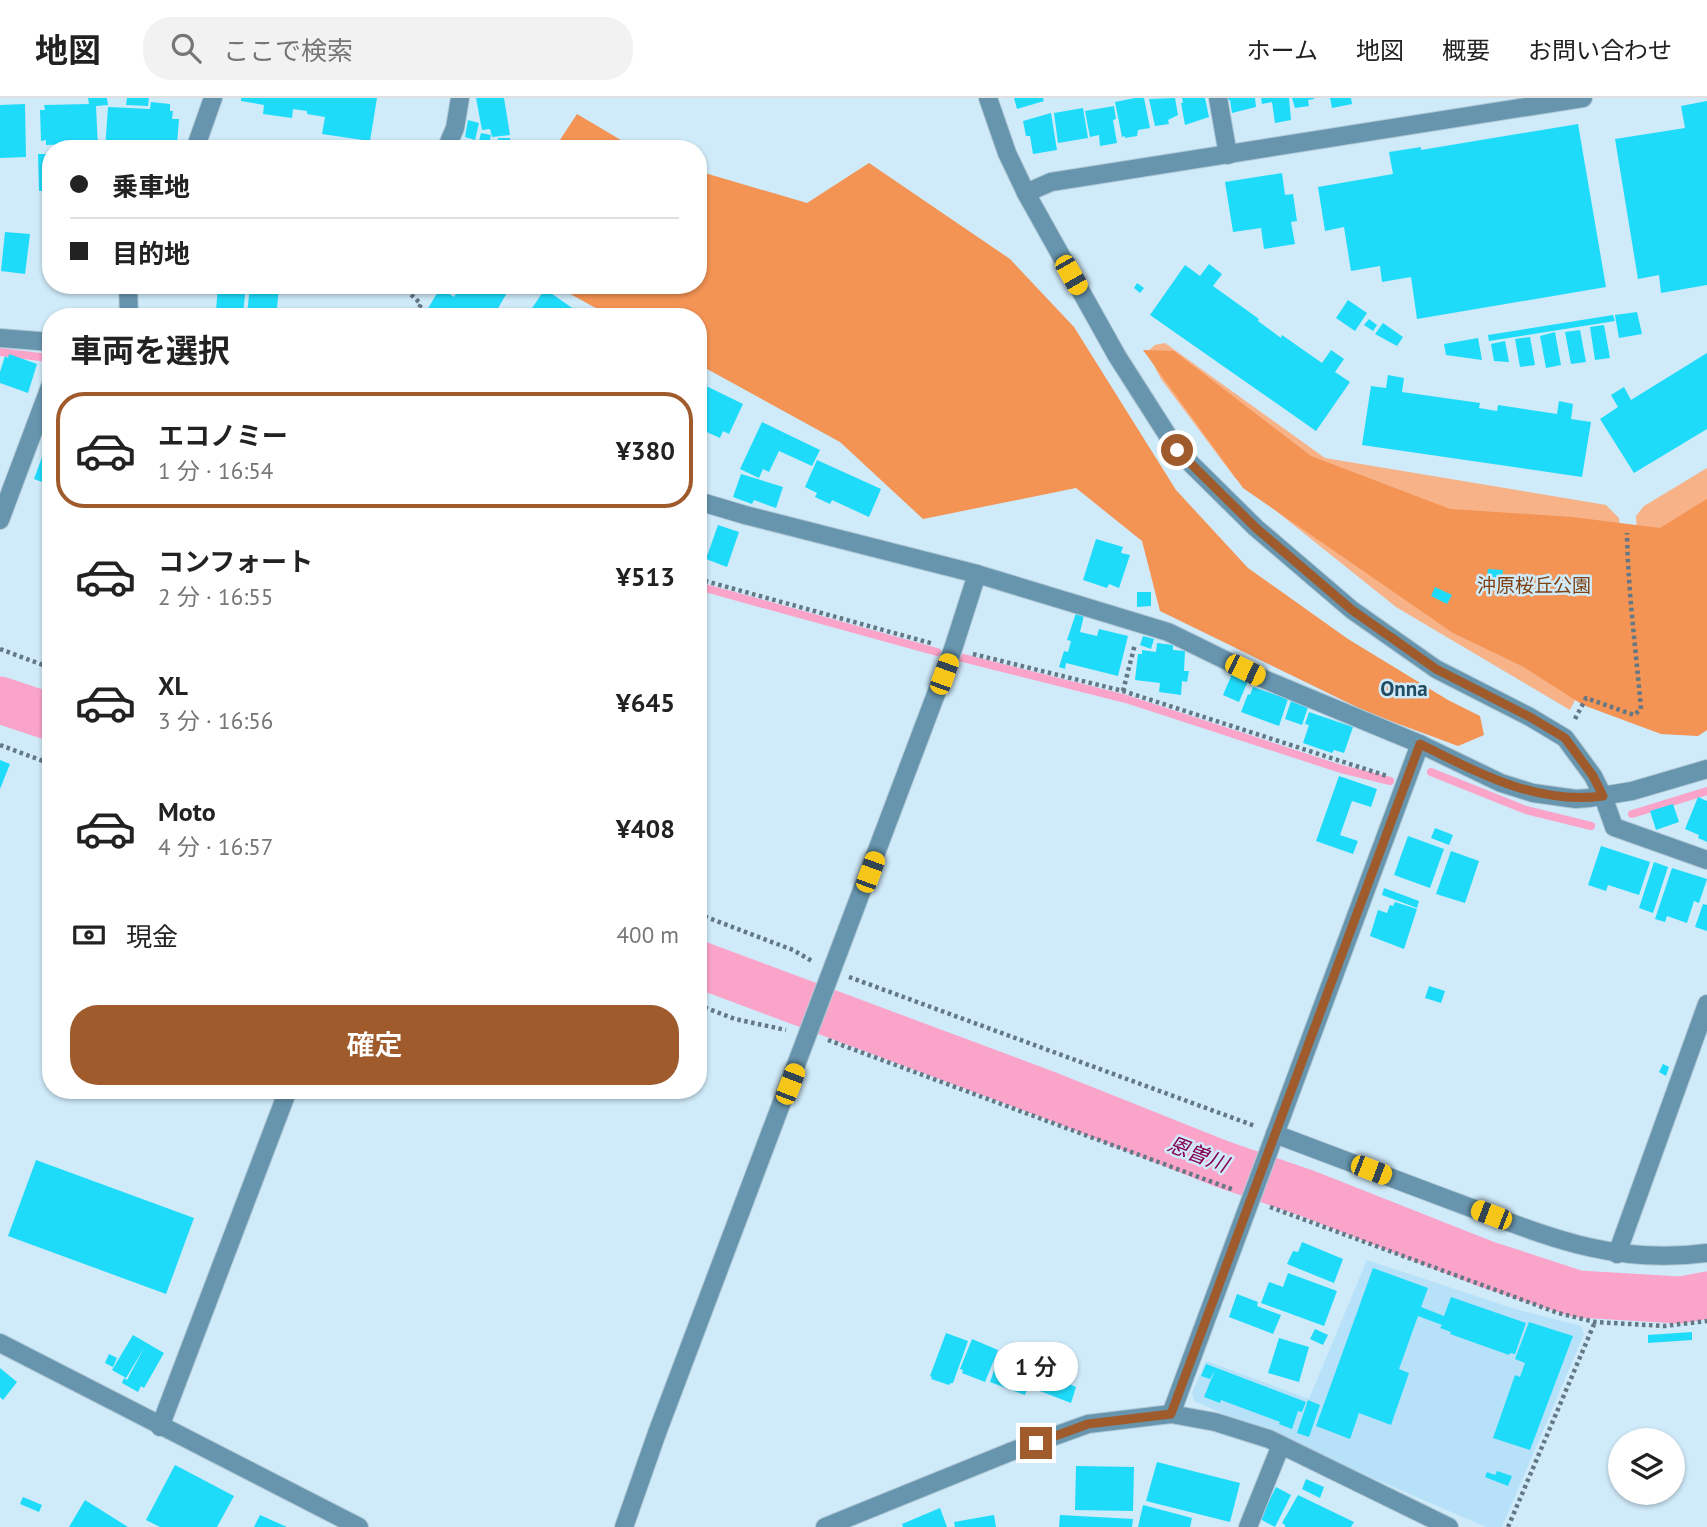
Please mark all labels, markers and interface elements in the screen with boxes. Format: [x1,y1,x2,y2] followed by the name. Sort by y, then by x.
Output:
[143,17,633,80] search box
[35,28,101,71] text: 地図
[167,29,205,67] icon: search
[223,34,353,67] text: ここで検索
[1247,35,1318,66] text: ホーム
[1356,35,1404,66] text: 地図
[1442,35,1490,66] text: 概要
[1528,35,1672,66] text: お問い合わせ
[112,170,190,203] text: 乗車地
[112,237,190,270] text: 目的地
[1052,252,1091,298] car
[70,329,230,371] text: 車両を選択
[74,419,137,482] icon: car
[158,419,288,452] text: エコノミー
[616,434,675,467] text: ¥380
[1161,434,1193,466] route start
[158,456,273,485] text: 1 分 · 16:54
[74,545,137,608] icon: car
[158,545,313,578] text: コンフォート
[616,560,675,593] text: ¥513
[1477,573,1591,597] park label: 沖原桜丘公園
[158,582,273,611] text: 2 分 · 16:55
[927,651,962,697] car
[1222,651,1269,689] car
[158,669,188,702] text: XL
[74,671,137,734] icon: car
[1380,675,1428,702] district label: Onna
[616,686,675,719] text: ¥645
[158,706,273,735] text: 3 分 · 16:56
[158,795,216,828] text: Moto
[74,797,137,860] icon: car
[616,812,675,845] text: ¥408
[158,832,273,861] text: 4 分 · 16:57
[853,849,888,895] car
[70,916,108,954] icon: cash
[126,920,178,953] text: 現金
[617,920,679,949] text: 400 m
[70,1005,679,1085] button: 確定
[773,1061,808,1107] car
[1164,1130,1234,1179] water label: 恩曽川
[1348,1153,1395,1187] car
[1468,1198,1515,1232] car
[994,1342,1078,1390] callout: 1 分
[1015,1352,1057,1381] text: 1 分
[1020,1427,1052,1459] route end
[1608,1428,1685,1505] map controls
[1608,1428,1685,1505] button: layers

